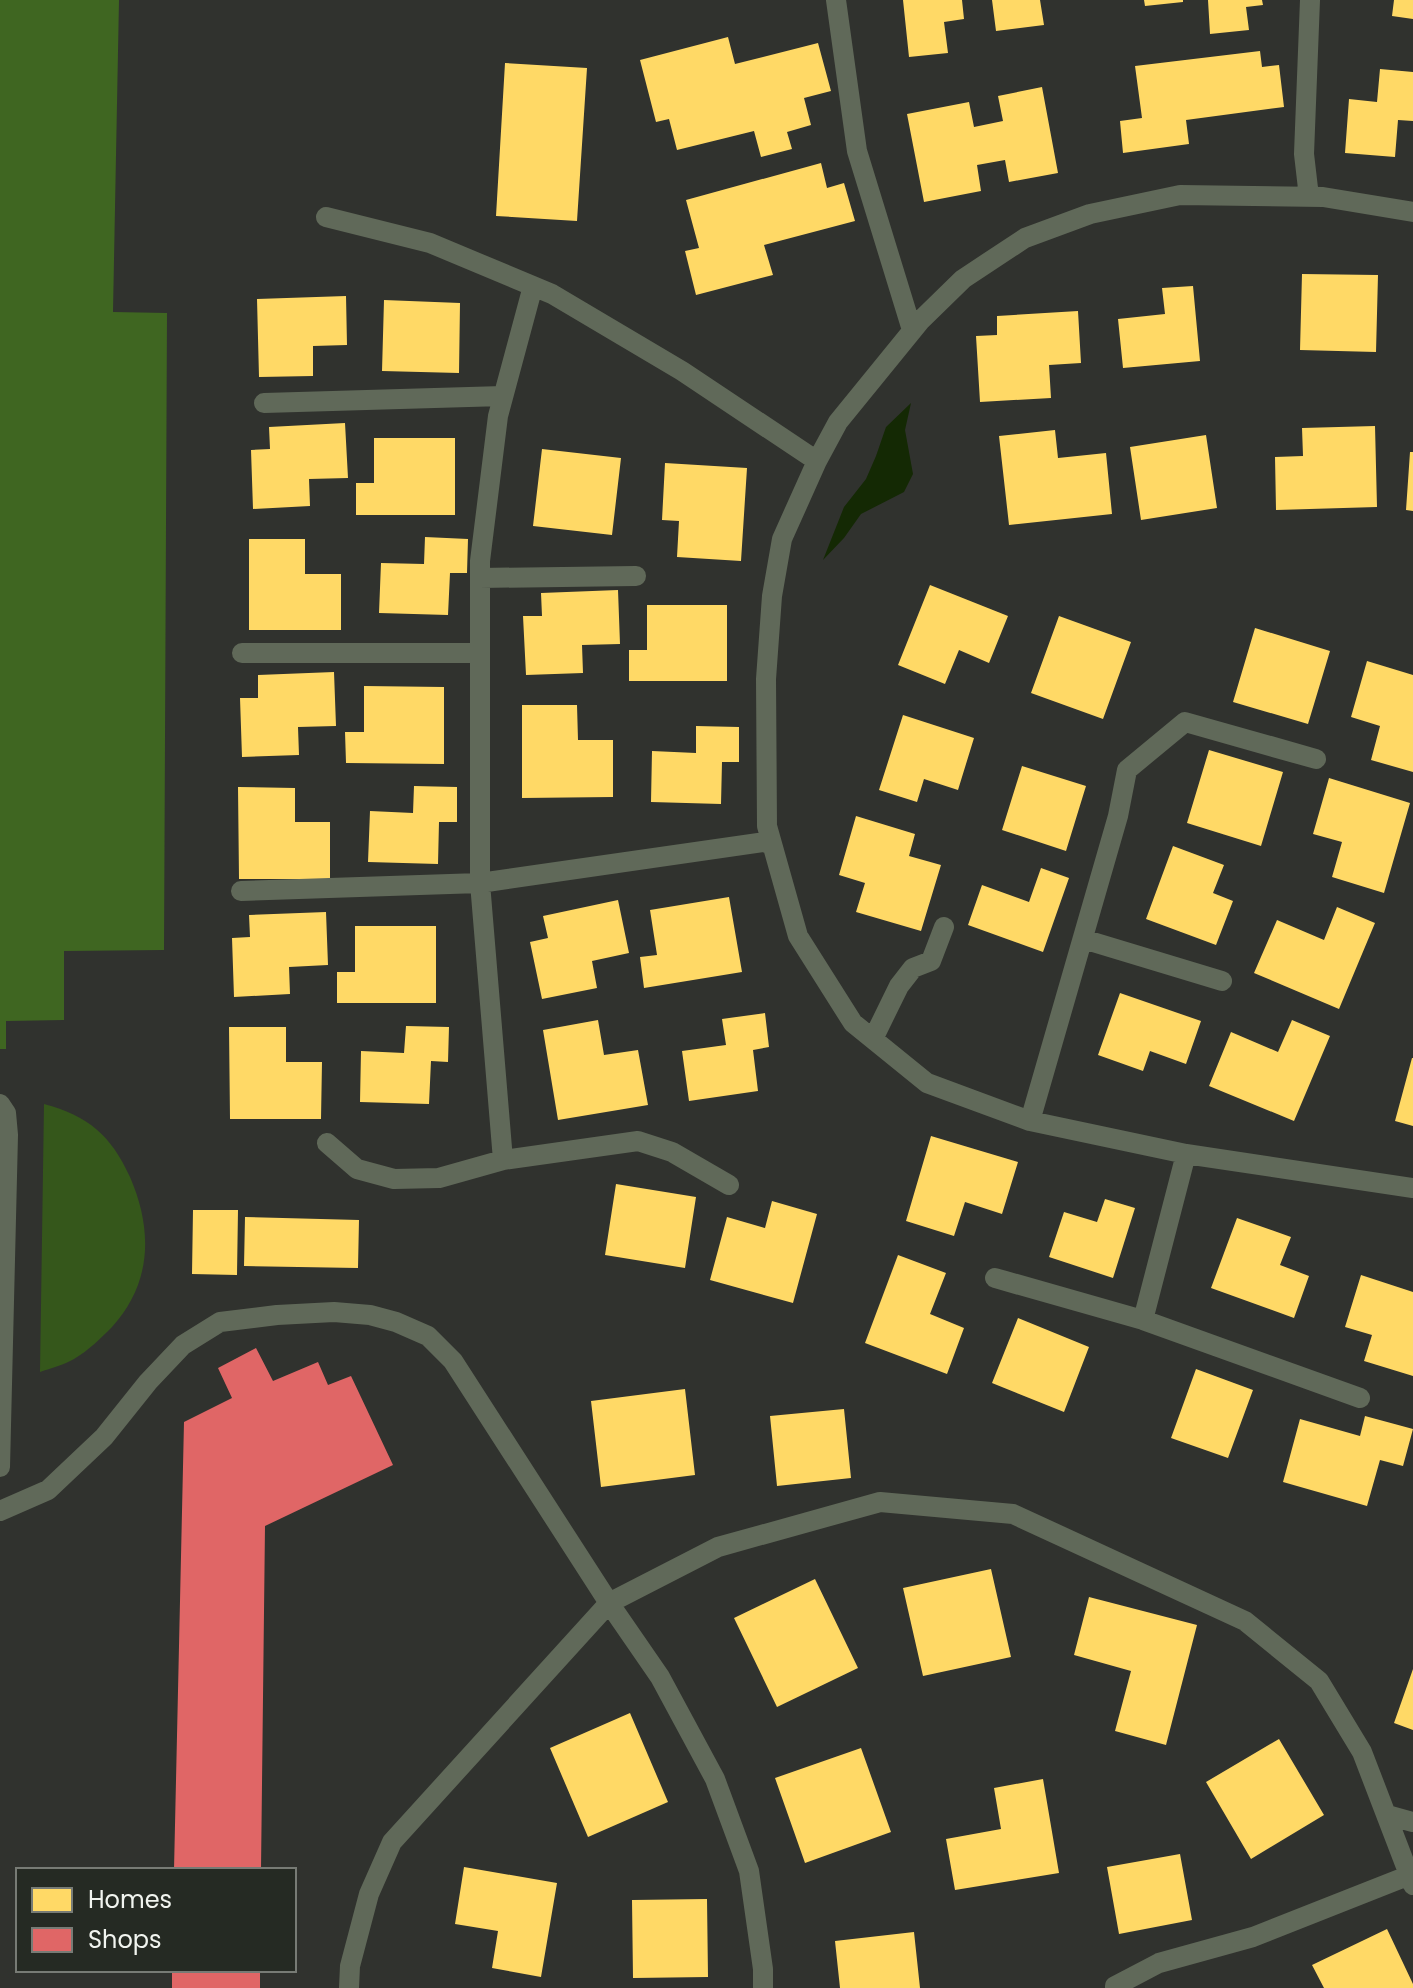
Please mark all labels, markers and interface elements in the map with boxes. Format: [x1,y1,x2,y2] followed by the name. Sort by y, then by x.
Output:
[16,1868,296,1972] legend
[88,1883,172,1916] text: Homes
[88,1923,162,1956] text: Shops

